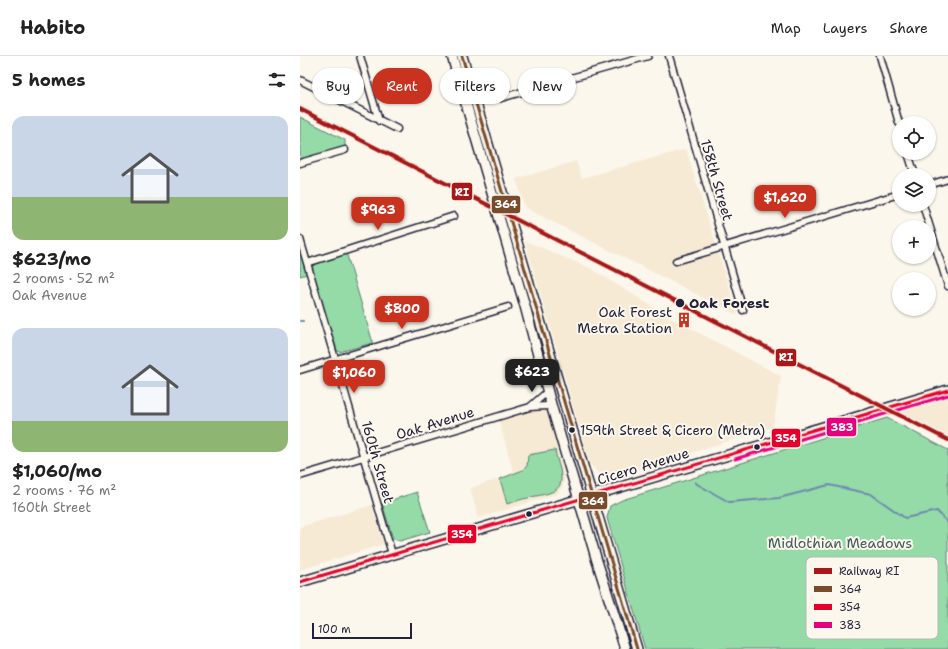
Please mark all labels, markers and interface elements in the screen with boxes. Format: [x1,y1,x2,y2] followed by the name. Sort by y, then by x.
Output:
[20,15,85,40] text: Habito
[771,19,801,37] text: Map
[823,19,867,37] text: Layers
[889,19,928,37] text: Share
[312,68,364,104] chip: Buy
[372,68,432,104] chip: Rent
[440,68,510,104] chip: Filters
[518,68,576,104] chip: New
[12,69,85,91] text: 5 homes
[266,69,288,91] icon: filters
[892,116,936,316] map controls
[892,116,936,160] button: locate
[697,137,737,223] street label: 158th Street
[114,142,186,214] icon: home
[892,168,936,212] button: layers
[451,182,473,201] line badge: RI
[455,185,469,200] text: RI
[752,185,818,219] pin: $1,620
[763,189,807,206] text: $1,620
[491,195,521,214] line badge: 364
[354,197,402,231] pin: $963
[494,197,518,212] text: 364
[360,201,396,218] text: $963
[892,220,936,264] button: +
[12,248,91,270] text: $623/mo
[12,270,115,287] text: 2 rooms · 52 m²
[892,272,936,316] button: −
[12,287,87,304] text: Oak Avenue
[689,294,770,312] place label: Oak Forest
[378,296,426,330] pin: $800
[674,297,686,309] marker: Oak Forest
[384,300,420,317] text: $800
[577,303,672,337] place label: Oak Forest Metra Station
[675,311,693,329] building icon: Oak Forest Metra Station
[775,348,797,367] line badge: RI
[779,350,793,365] text: RI
[114,354,186,426] icon: home
[508,359,556,393] pin: $623
[321,360,387,394] pin: $1,060
[514,363,550,380] text: $623
[332,364,376,381] text: $1,060
[394,403,476,443] street label: Oak Avenue
[826,417,857,437] line badge: 383
[358,419,398,505] street label: 160th Street
[831,420,854,435] text: 383
[580,422,765,439] place label: 159th Street & Cicero (Metra)
[567,425,577,435] marker: 159th Street & Cicero (Metra)
[771,428,801,448] line badge: 354
[775,431,797,446] text: 354
[752,442,762,452] unlabelled marker
[595,443,691,489] street label: Cicero Avenue
[12,460,102,482] text: $1,060/mo
[12,482,116,499] text: 2 rooms · 76 m²
[578,491,608,510] line badge: 364
[581,494,605,509] text: 364
[12,499,91,516] text: 160th Street
[524,509,534,519] unlabelled marker
[447,524,477,544] line badge: 354
[451,527,473,542] text: 354
[768,534,912,552] park label: Midlothian Meadows
[806,557,938,639] legend
[839,564,899,579] text: Railway RI
[839,582,862,597] text: 364
[839,600,861,615] text: 354
[839,618,861,633] text: 383
[312,621,412,640] scale bar
[318,622,351,637] text: 100 m

